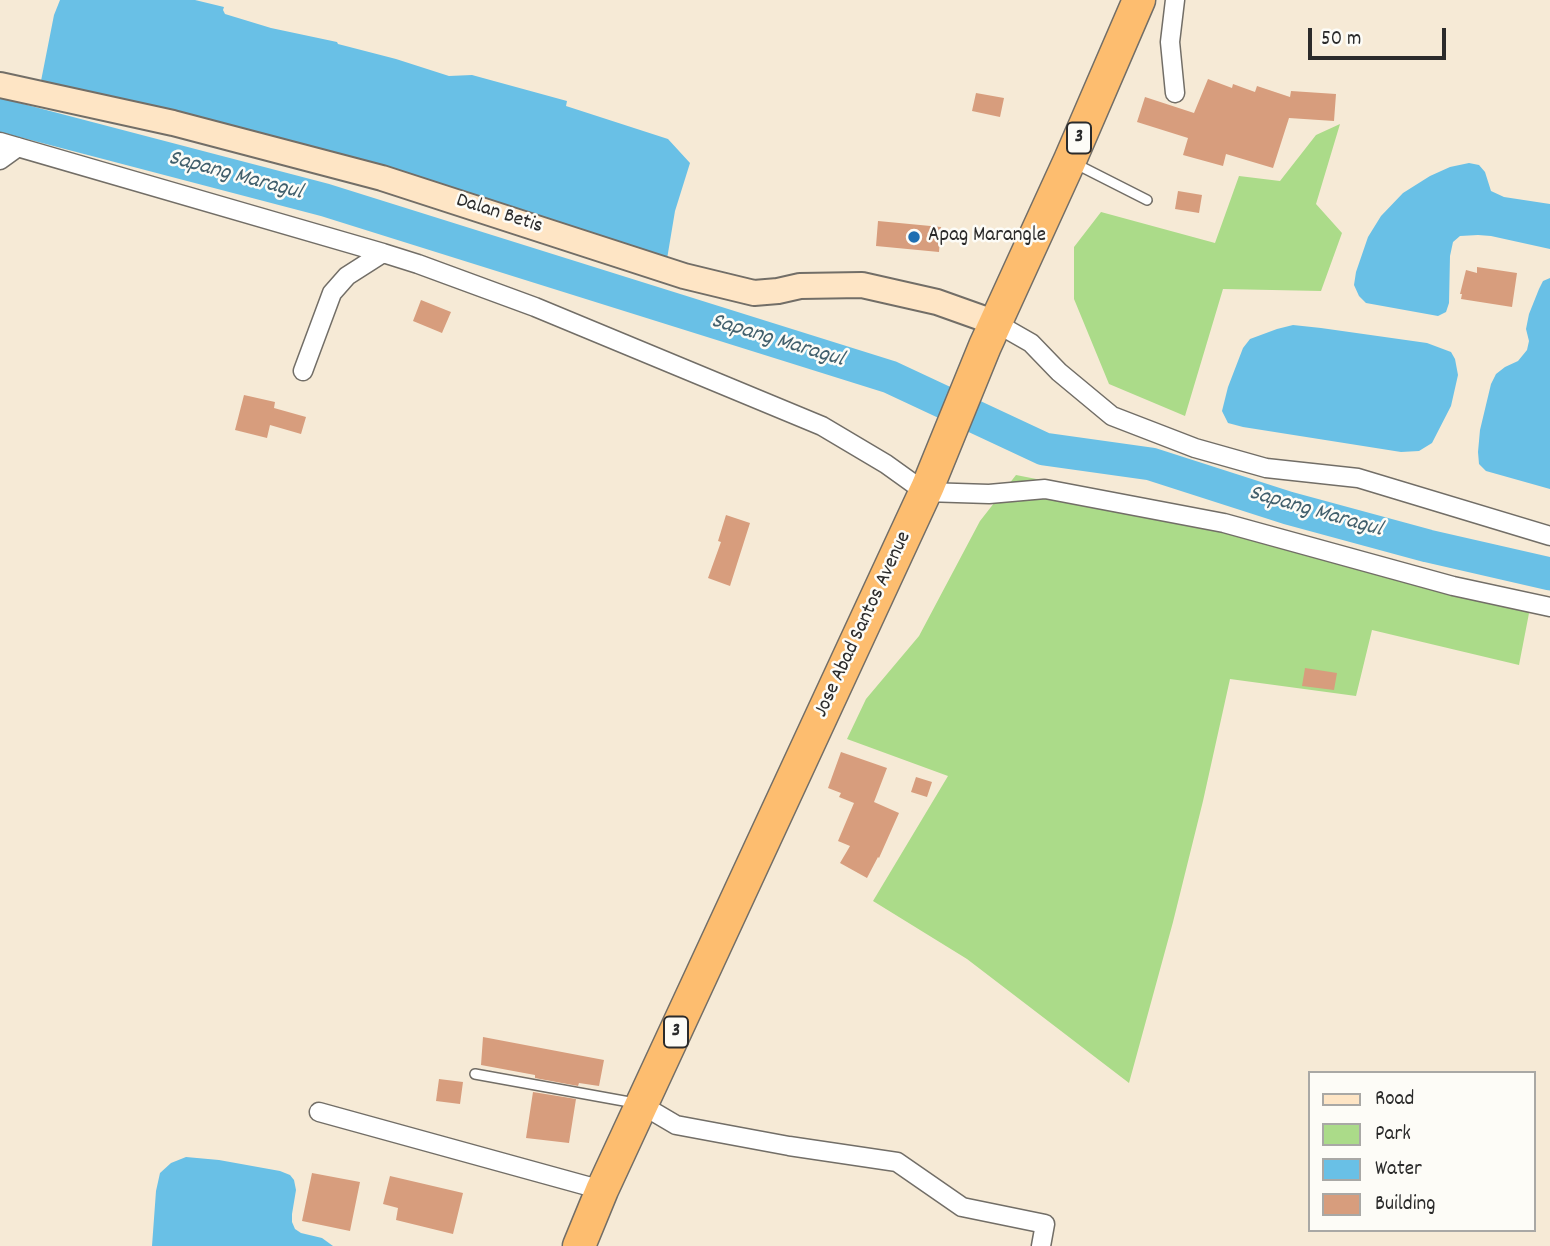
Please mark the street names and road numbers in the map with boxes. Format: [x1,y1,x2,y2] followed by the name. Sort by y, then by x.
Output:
[1067,122,1091,154] road number: 3
[452,189,546,241] street label: Dalan Betis
[810,528,918,722] street label: Jose Abad Santos Avenue
[664,1016,688,1048] road number: 3

